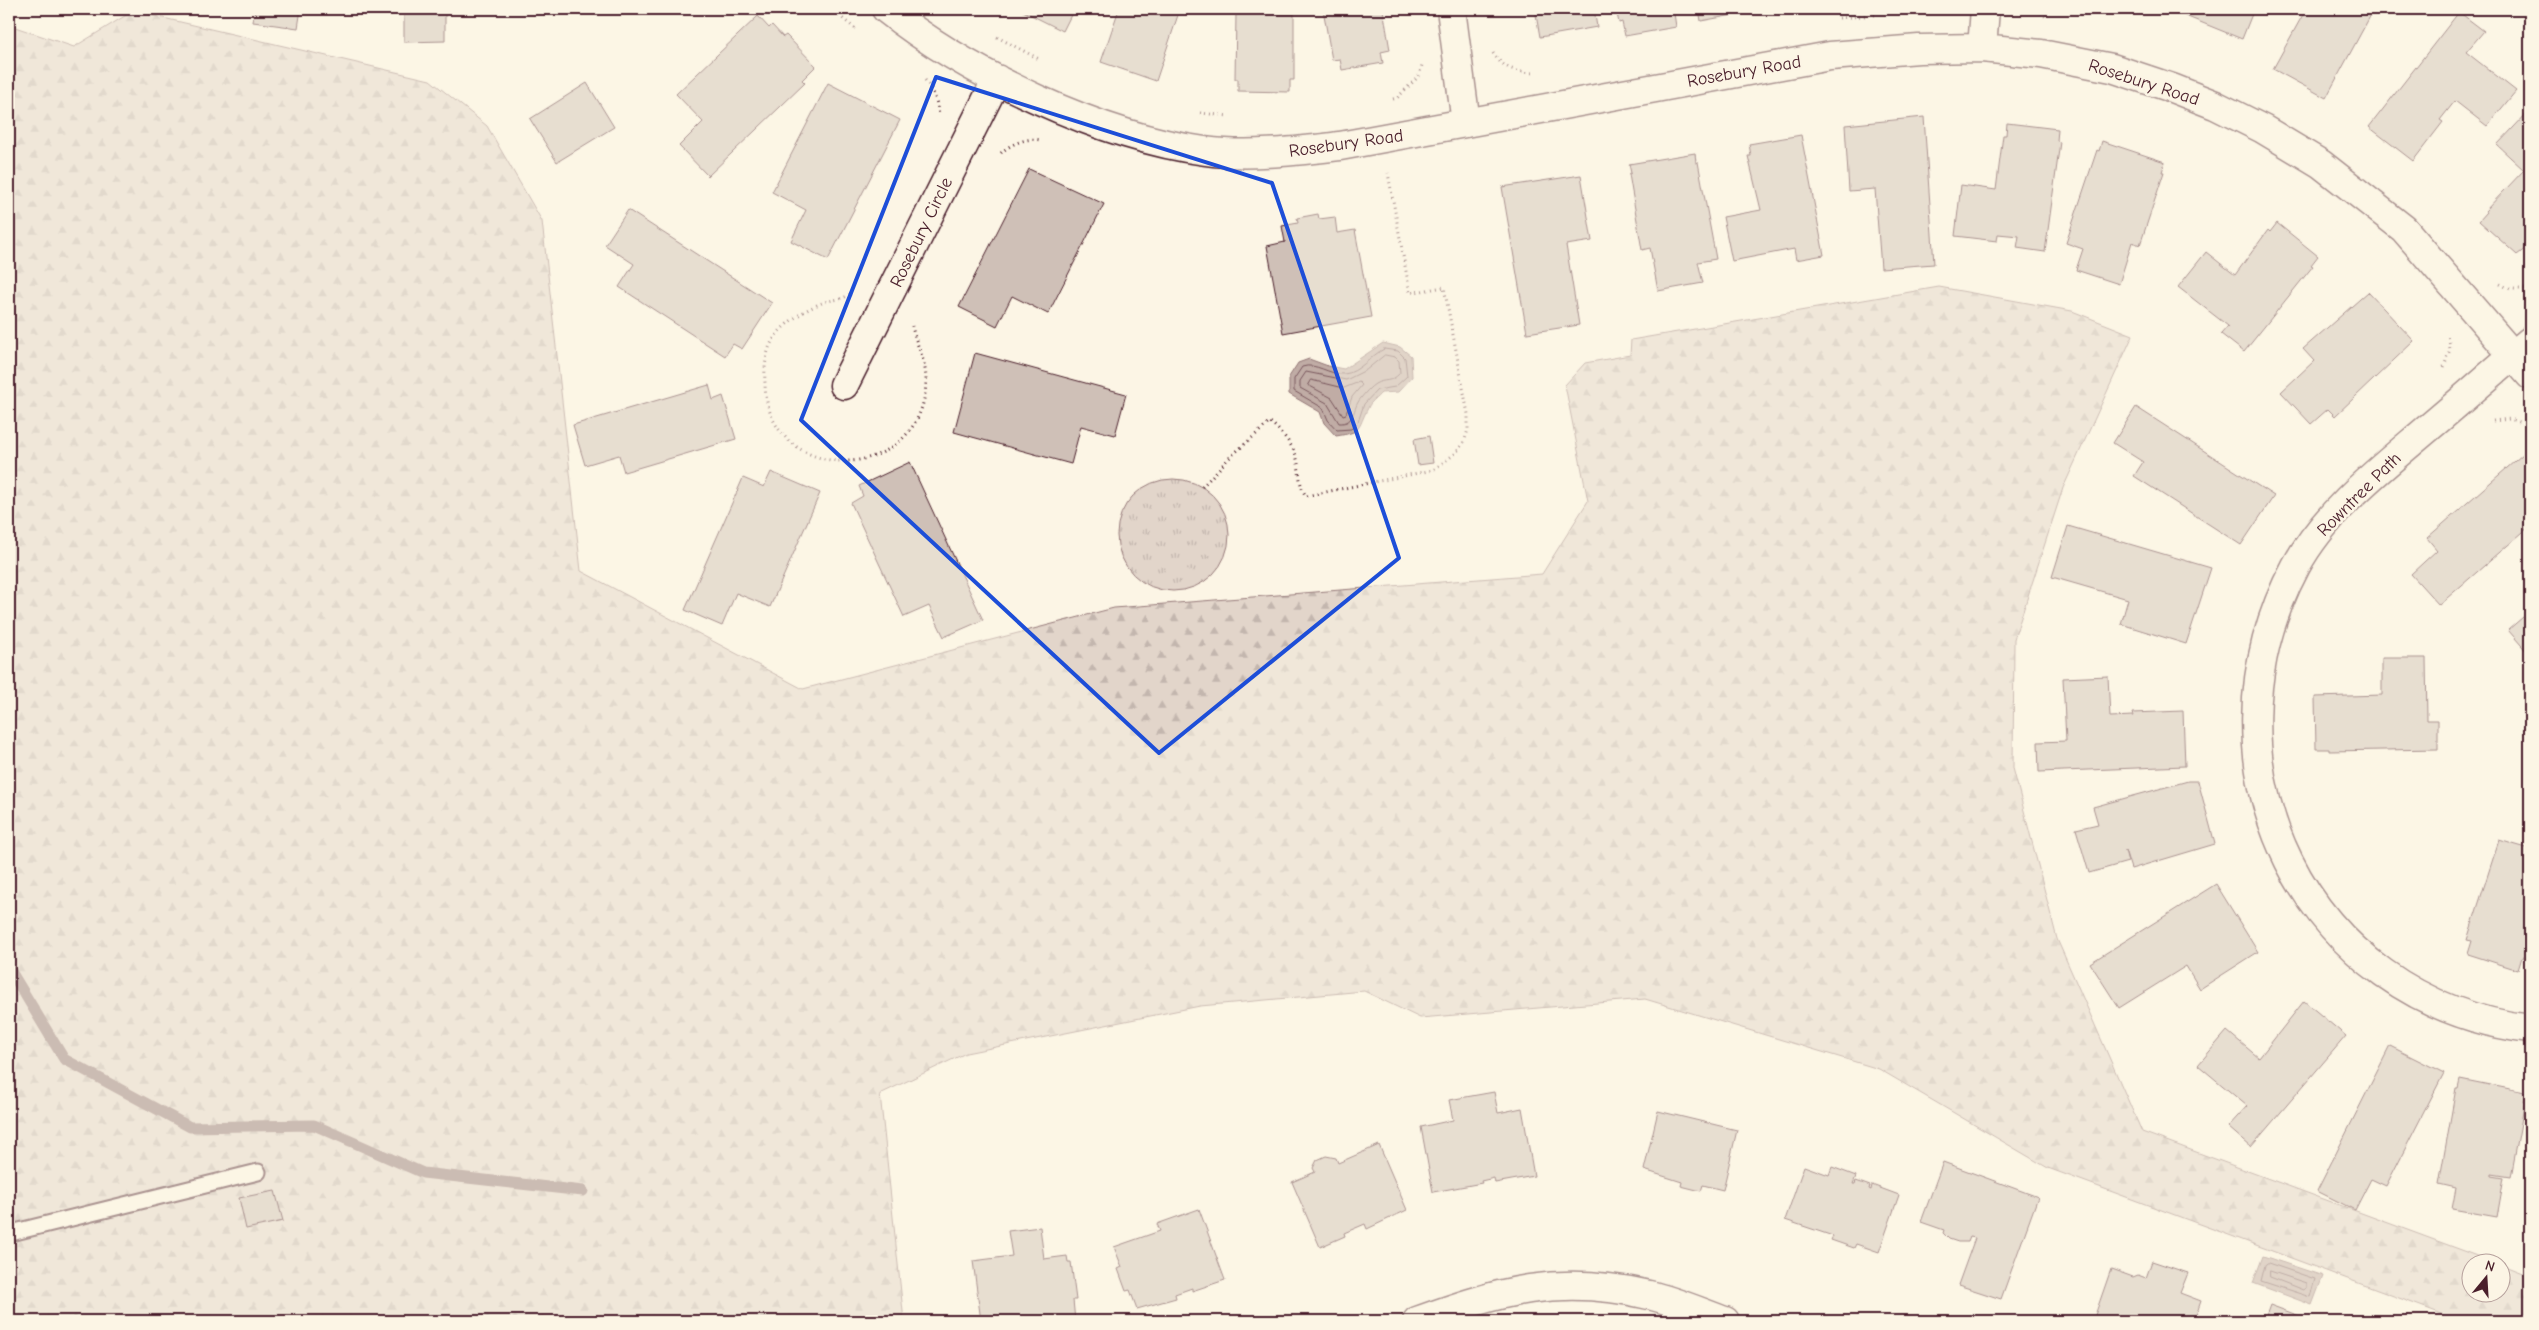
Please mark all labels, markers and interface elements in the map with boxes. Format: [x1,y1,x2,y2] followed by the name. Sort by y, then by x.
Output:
[1686,51,1803,92] street label: Rosebury Road
[2086,55,2202,110] street label: Rosebury Road
[1288,125,1405,162] street label: Rosebury Road
[886,174,957,291] street label: Rosebury Circle
[2313,448,2406,541] street label: Rowntree Path
[2462,1252,2512,1302] north arrow
[2483,1257,2497,1276] text: N

